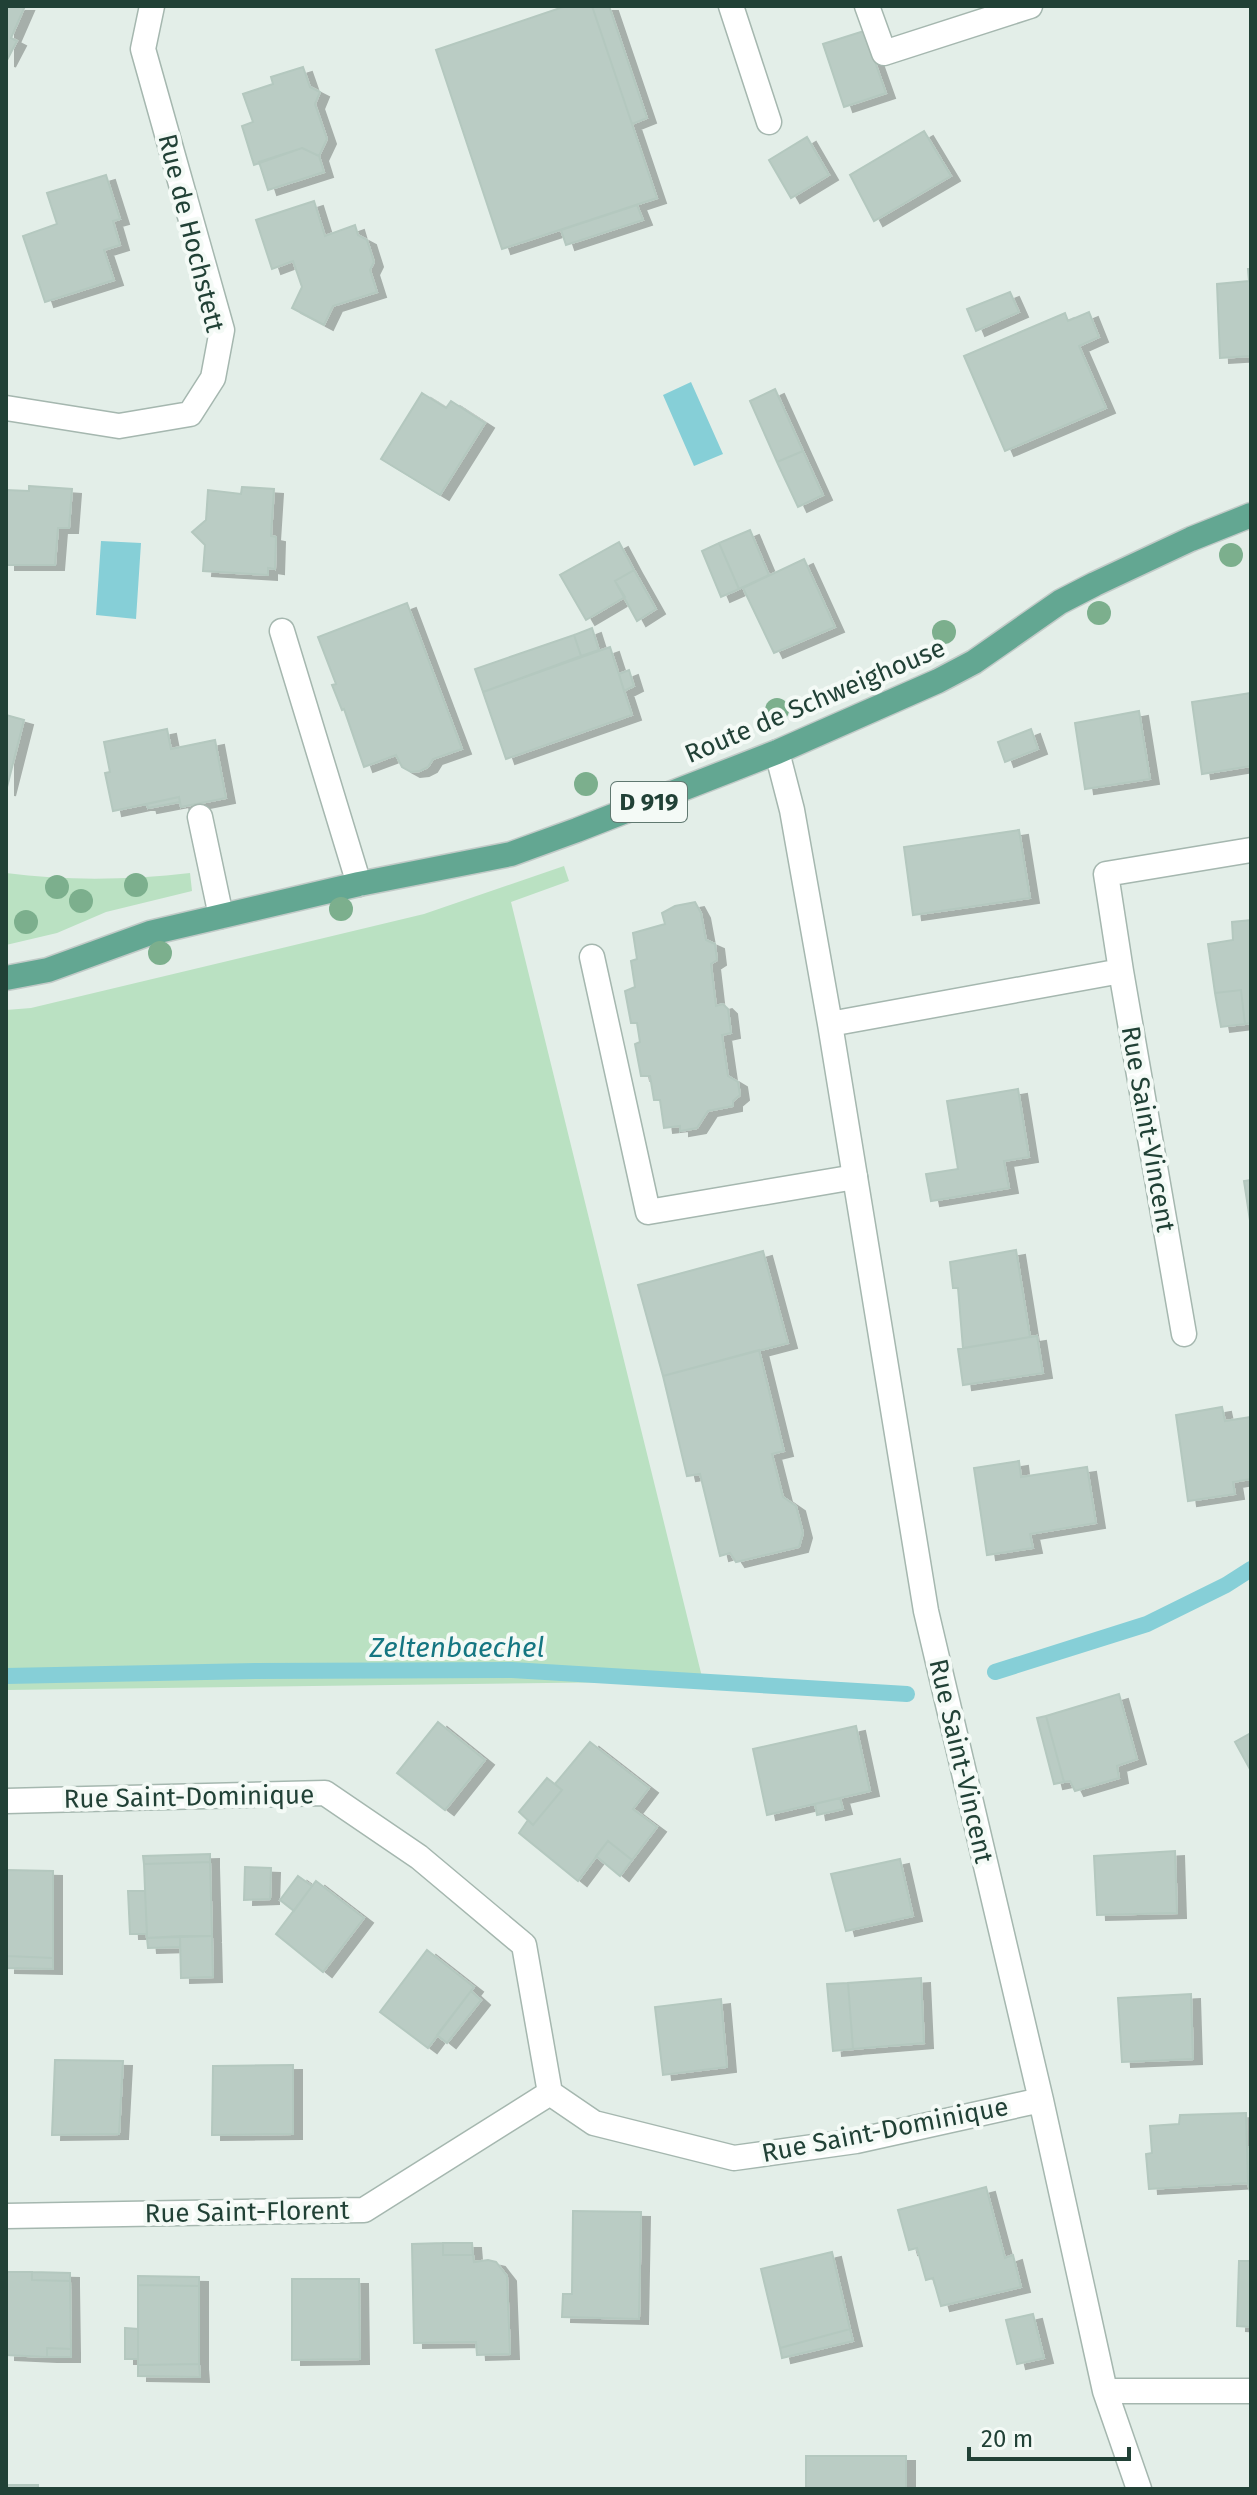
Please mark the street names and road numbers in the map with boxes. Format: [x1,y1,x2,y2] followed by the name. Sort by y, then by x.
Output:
[151,131,231,336] street label: Rue de Hochstett
[680,632,950,770] street label: Route de Schweighouse
[611,782,687,822] road number: D 919
[1115,1024,1181,1235] street label: Rue Saint-Vincent
[922,1656,1000,1867] street label: Rue Saint-Vincent
[63,1779,315,1815] street label: Rue Saint-Dominique
[759,2091,1011,2169] street label: Rue Saint-Dominique
[144,2195,350,2229] street label: Rue Saint-Florent

